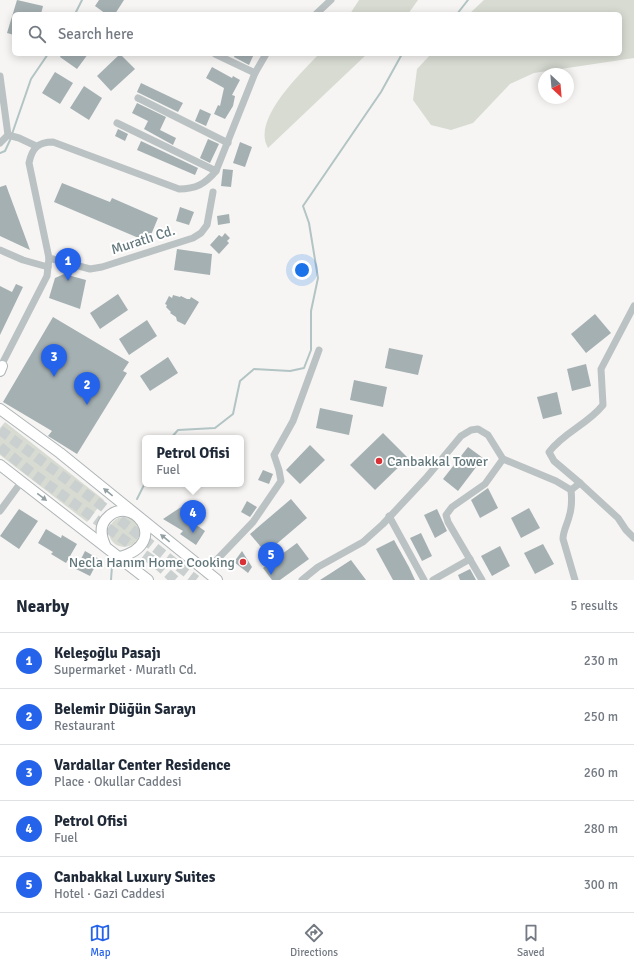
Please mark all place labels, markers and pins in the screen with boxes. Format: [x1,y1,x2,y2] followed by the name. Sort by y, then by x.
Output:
[55,248,81,281] pin: 1
[41,344,67,377] pin: 3
[74,372,100,405] pin: 2
[387,453,489,470] place label: Canbakkal Tower
[374,456,384,466] marker: Canbakkal Tower
[180,500,206,533] pin: 4
[258,542,284,575] pin: 5
[69,554,235,571] place label: Necla Hanım Home Cooking
[238,557,248,567] marker: Necla Hanım Home Cooking

